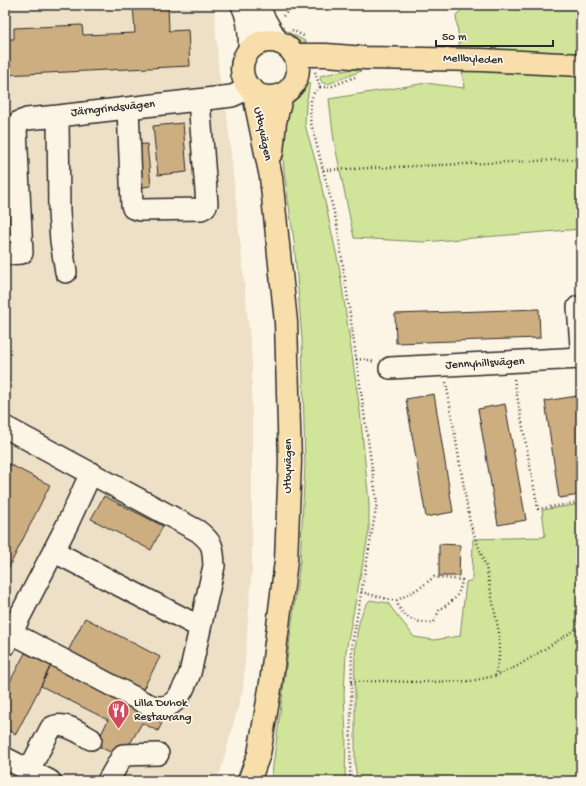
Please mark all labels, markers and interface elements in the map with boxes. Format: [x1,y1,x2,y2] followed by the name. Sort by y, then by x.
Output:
[436,22,553,48] scale bar
[442,31,467,45] text: 50 m
[443,52,503,68] street label: Mellbyleden
[70,98,156,120] street label: Järngrindsvägen
[249,106,275,163] street label: Utbyvägen
[445,355,525,373] street label: Jennyhillsvägen
[282,438,296,493] street label: Utbyvägen
[134,697,192,725] place label: Lilla Duhok Restaurang
[105,698,131,731] restaurant icon: Lilla Duhok Restaurang

